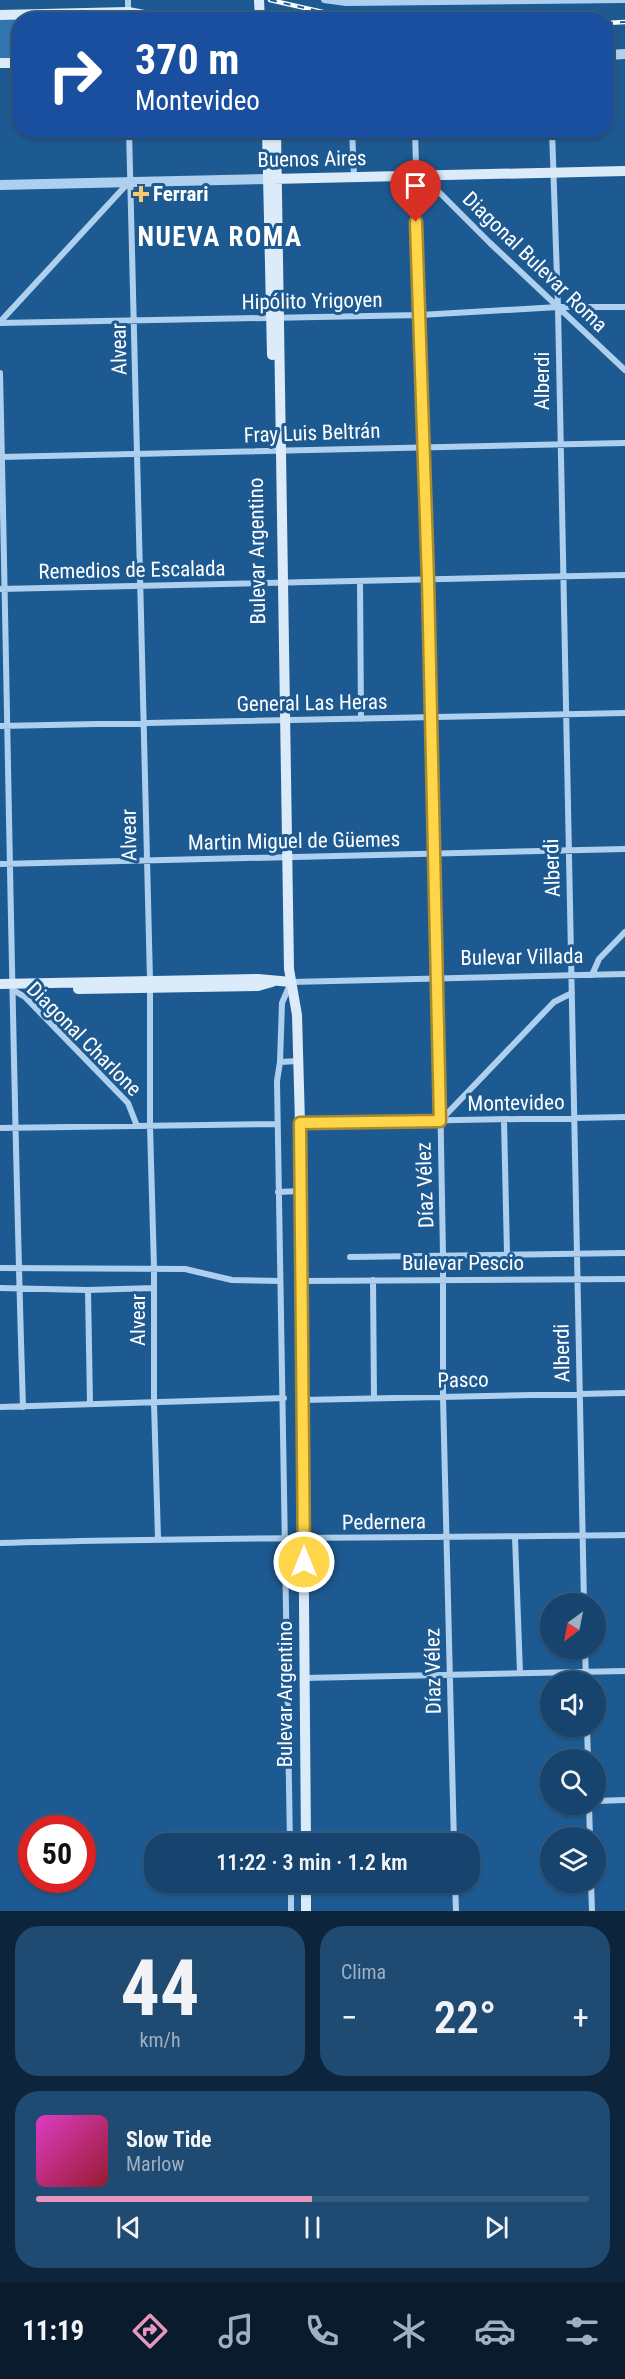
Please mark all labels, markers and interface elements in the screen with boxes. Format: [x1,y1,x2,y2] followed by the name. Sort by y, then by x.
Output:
[135,35,240,84] text: 370 m
[36,36,114,114] icon: right
[135,85,260,117] text: Montevideo
[257,146,367,172] street label: Buenos Aires
[390,160,441,222] pin
[399,169,432,202] icon: arrive
[153,182,209,206] place label: Ferrari
[134,187,148,201] marker: Ferrari
[458,187,612,337] street label: Diagonal Bulevar Roma
[137,221,303,253] district label: NUEVA ROMA
[241,288,383,314] street label: Hipólito Yrigoyen
[107,323,131,375] street label: Alvear
[530,352,554,410] street label: Alberdi
[243,419,381,447] street label: Fray Luis Beltrán
[244,477,270,625] street label: Bulevar Argentino
[38,556,226,584] street label: Remedios de Escalada
[236,690,388,716] street label: General Las Heras
[117,809,141,861] street label: Alvear
[188,827,400,855] street label: Martin Miguel de Güemes
[539,838,565,898] street label: Alberdi
[460,944,584,970] street label: Bulevar Villada
[22,977,146,1101] street label: Diagonal Charlone
[467,1090,565,1116] street label: Montevideo
[412,1142,438,1228] street label: Díaz Vélez
[402,1251,524,1275] street label: Bulevar Pescio
[126,1294,150,1346] street label: Alvear
[549,1324,575,1382] street label: Alberdi
[437,1368,489,1392] street label: Pasco
[342,1509,426,1535] street label: Pedernera
[272,1530,336,1594] position arrow
[540,1593,606,1659] north arrow
[540,1593,606,1893] map controls
[273,1621,297,1767] street label: Bulevar Argentino
[420,1628,446,1714] street label: Díaz Vélez
[540,1671,606,1737] button: sound
[540,1749,606,1815] button: search
[18,1815,96,1893] speed limit sign: 50
[540,1827,606,1893] button: layers
[216,1850,408,1875] text: 11:22 · 3 min · 1.2 km
[121,1943,199,2034] text: 44
[341,1960,386,1984] text: Clima
[434,1991,496,2044] text: 22°
[341,1998,358,2037] text: −
[573,1998,589,2037] text: +
[139,2028,181,2052] text: km/h
[126,2127,212,2152] text: Slow Tide
[126,2152,184,2176] text: Marlow
[112,2211,145,2244] icon: previous
[296,2211,329,2244] icon: pause
[480,2211,513,2244] icon: next
[129,2310,171,2352] icon: directions
[215,2310,257,2352] icon: music
[301,2310,343,2352] icon: phone
[388,2310,430,2352] icon: climate
[474,2310,516,2352] icon: car
[561,2310,603,2352] icon: filters
[22,2315,84,2347] text: 11:19

